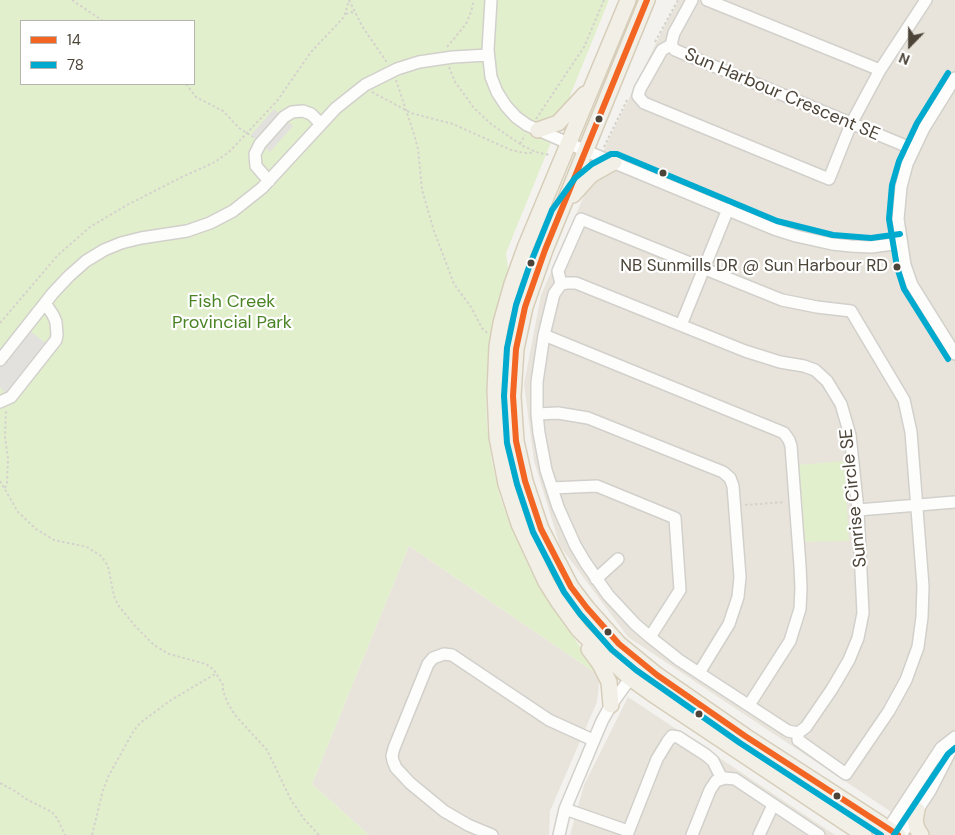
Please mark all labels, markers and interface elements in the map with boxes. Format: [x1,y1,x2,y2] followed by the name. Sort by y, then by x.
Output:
[20,20,195,85] legend
[885,20,935,70] north arrow
[67,30,81,50] text: 14
[681,44,883,146] street label: Sun Harbour Crescent SE
[896,49,912,69] text: N
[67,55,84,75] text: 78
[594,114,604,124] unlabelled marker
[658,168,668,178] unlabelled marker
[620,257,888,277] place label: NB Sunmills DR @ Sun Harbour RD
[526,258,536,268] unlabelled marker
[892,262,902,272] marker: NB Sunmills DR @ Sun Harbour RD
[172,291,292,334] park label: Fish Creek Provincial Park
[836,427,872,569] street label: Sunrise Circle SE
[603,627,613,637] unlabelled marker
[694,709,704,719] unlabelled marker
[832,791,842,801] unlabelled marker

